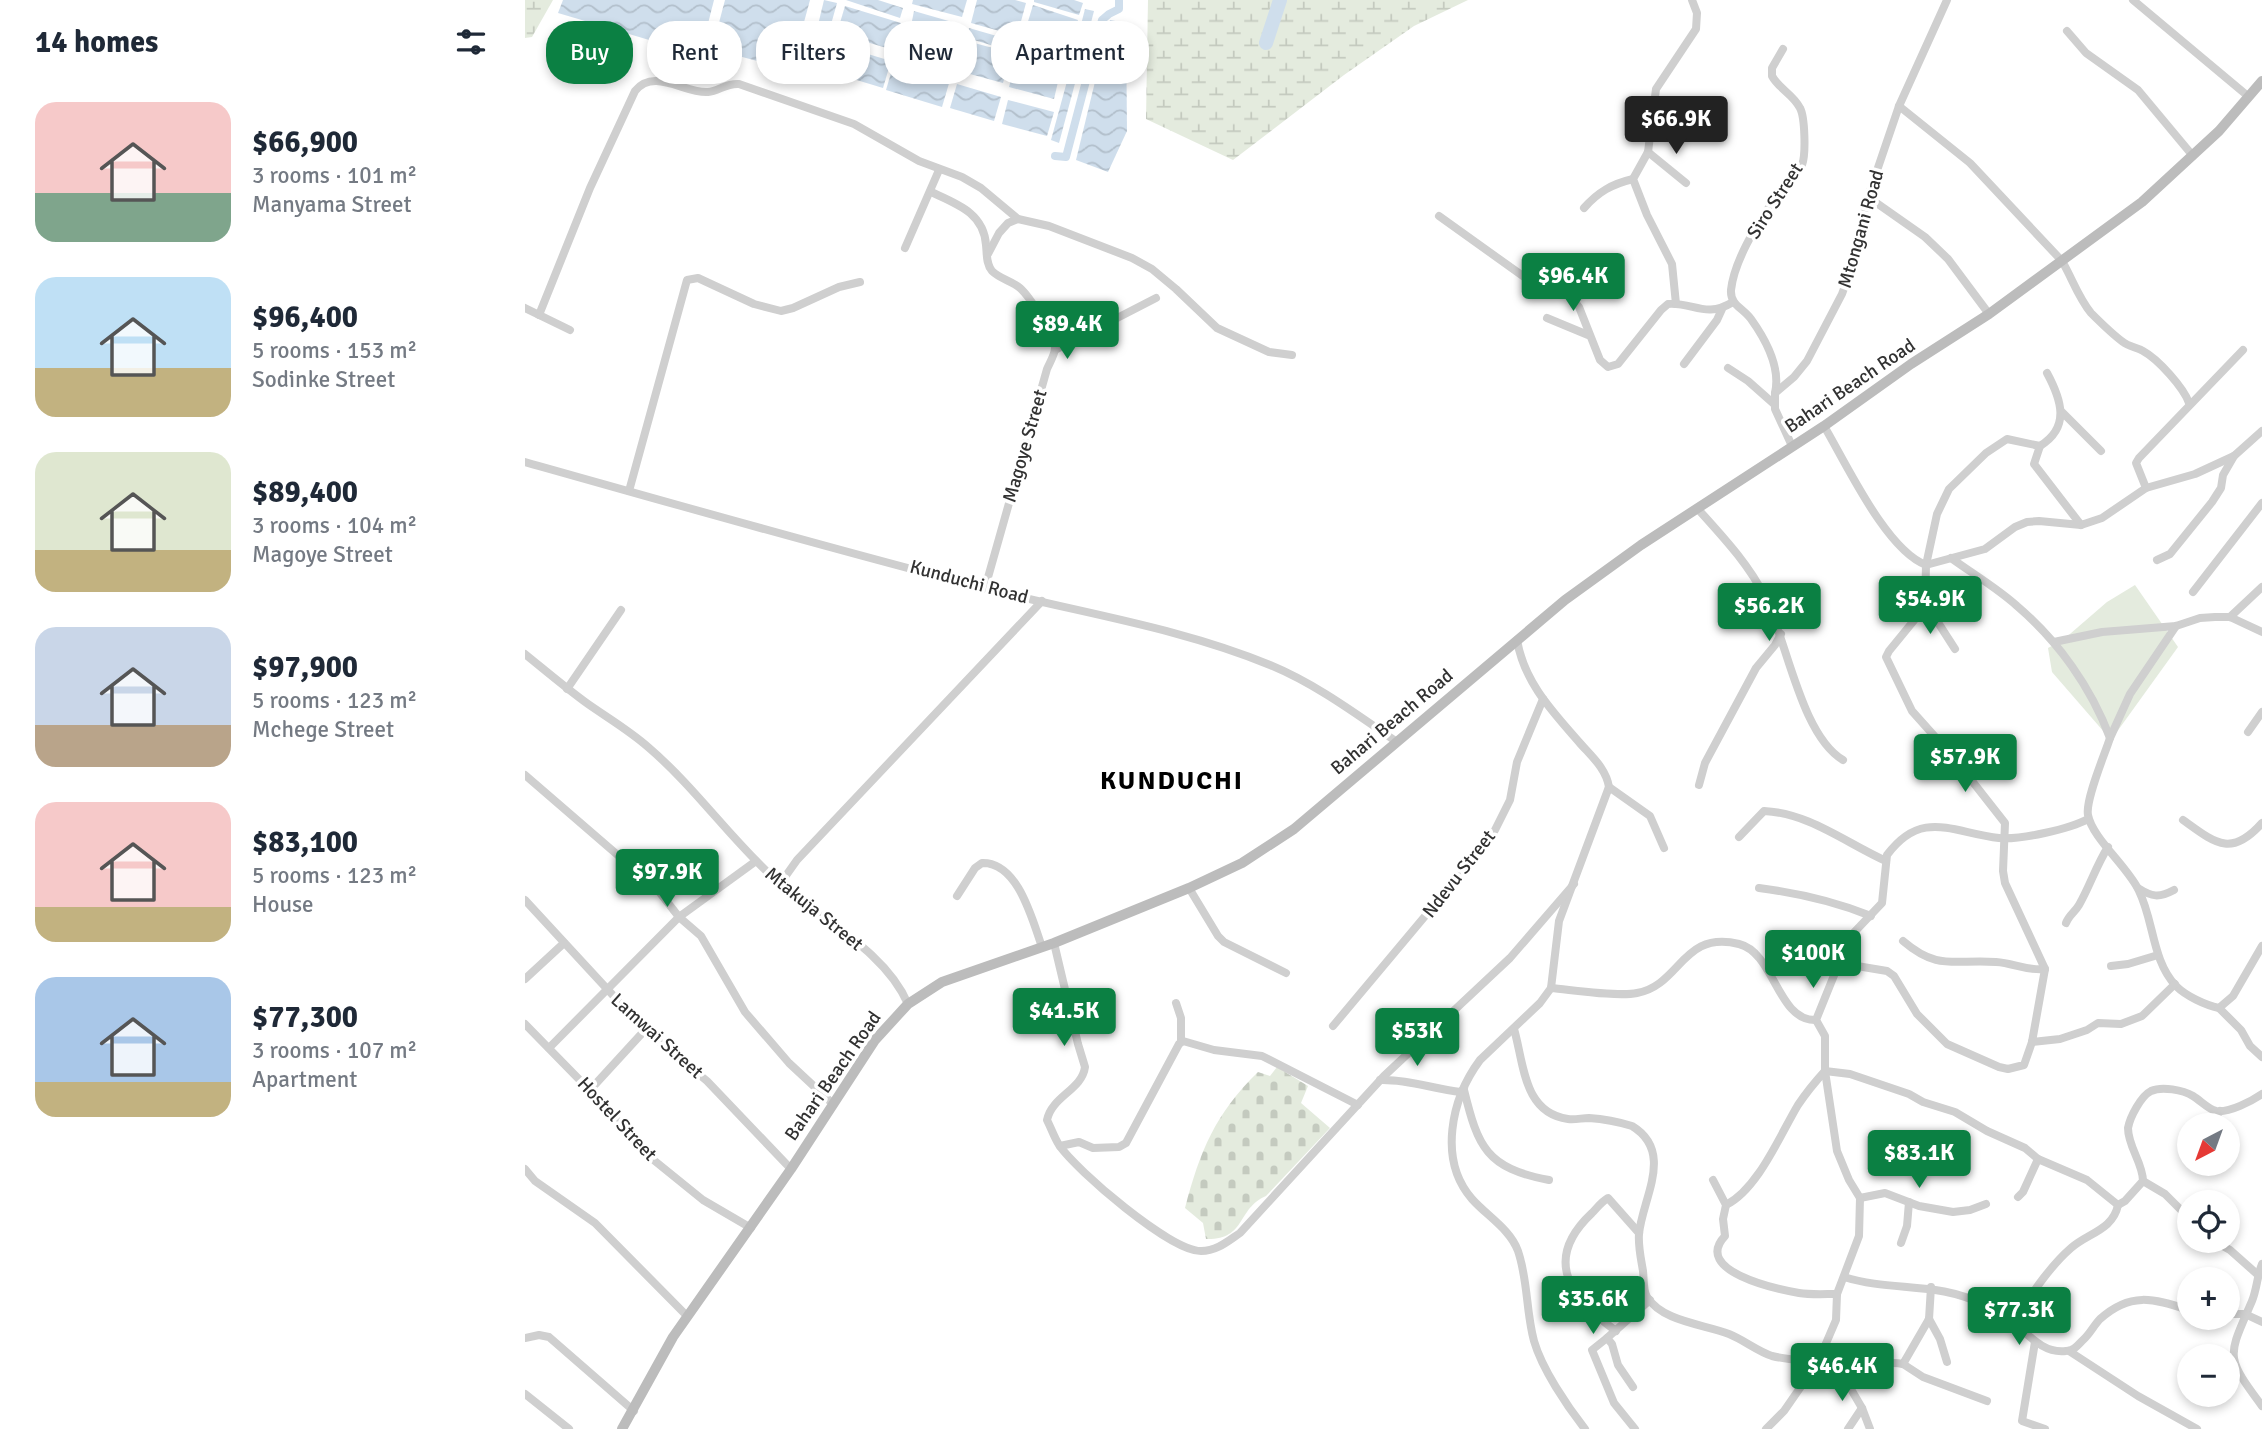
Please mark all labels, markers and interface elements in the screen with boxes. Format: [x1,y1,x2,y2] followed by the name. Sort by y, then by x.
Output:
[546,21,633,84] chip: Buy
[647,21,742,84] chip: Rent
[756,21,870,84] chip: Filters
[884,21,977,84] chip: New
[991,21,1149,84] chip: Apartment
[452,23,490,61] icon: filters
[35,24,158,61] text: 14 homes
[1619,96,1733,156] pin: $66.9K
[1641,104,1711,133] text: $66.9K
[252,124,358,161] text: $66,900
[91,130,175,214] icon: home
[1742,158,1809,244] street label: Siro Street
[252,161,417,190] text: 3 rooms · 101 m²
[1833,167,1889,291] street label: Mtongani Road
[252,190,412,219] text: Manyama Street
[1516,254,1630,313] pin: $96.4K
[1538,261,1608,290] text: $96.4K
[252,299,358,336] text: $96,400
[1010,302,1124,361] pin: $89.4K
[91,305,175,389] icon: home
[1032,309,1102,338] text: $89.4K
[1780,333,1920,439] street label: Bahari Beach Road
[252,336,417,365] text: 5 rooms · 153 m²
[252,365,395,394] text: Sodinke Street
[997,386,1053,505] street label: Magoye Street
[252,474,358,511] text: $89,400
[91,480,175,564] icon: home
[252,511,417,540] text: 3 rooms · 104 m²
[252,540,393,569] text: Magoye Street
[907,555,1031,609] street label: Kunduchi Road
[1873,576,1987,636] pin: $54.9K
[1712,584,1826,643] pin: $56.2K
[1895,584,1965,613] text: $54.9K
[1734,591,1804,620] text: $56.2K
[252,649,358,686] text: $97,900
[91,655,175,739] icon: home
[1326,664,1458,780] street label: Bahari Beach Road
[252,686,417,715] text: 5 rooms · 123 m²
[252,715,394,744] text: Mchege Street
[1908,734,2022,794] pin: $57.9K
[1930,742,2000,771] text: $57.9K
[1100,765,1244,797] district label: KUNDUCHI
[252,824,358,861] text: $83,100
[1417,825,1501,923] street label: Ndevu Street
[91,830,175,914] icon: home
[610,850,724,909] pin: $97.9K
[632,857,702,886] text: $97.9K
[252,861,417,890] text: 5 rooms · 123 m²
[760,862,868,956] street label: Mtakuja Street
[252,890,314,919] text: House
[1764,930,1862,990] pin: $100K
[1781,938,1845,967] text: $100K
[606,988,708,1084] street label: Lamwai Street
[1007,988,1121,1048] pin: $41.5K
[1029,996,1099,1025] text: $41.5K
[252,999,358,1036] text: $77,300
[91,1005,175,1089] icon: home
[779,1007,887,1145] street label: Bahari Beach Road
[1376,1009,1458,1068] pin: $53K
[1391,1016,1443,1045] text: $53K
[252,1036,417,1065] text: 3 rooms · 107 m²
[252,1065,357,1094] text: Apartment
[572,1072,662,1166] street label: Hostel Street
[2177,1113,2240,1176] north arrow
[2177,1113,2240,1407] map controls
[1862,1130,1976,1190] pin: $83.1K
[1884,1138,1954,1167] text: $83.1K
[2177,1190,2240,1253] button: locate
[2177,1267,2240,1330] button: +
[1536,1276,1650,1336] pin: $35.6K
[1558,1284,1628,1313] text: $35.6K
[1962,1288,2076,1347] pin: $77.3K
[1984,1295,2054,1324] text: $77.3K
[1785,1344,1899,1403] pin: $46.4K
[2177,1344,2240,1407] button: −
[1807,1351,1877,1380] text: $46.4K

